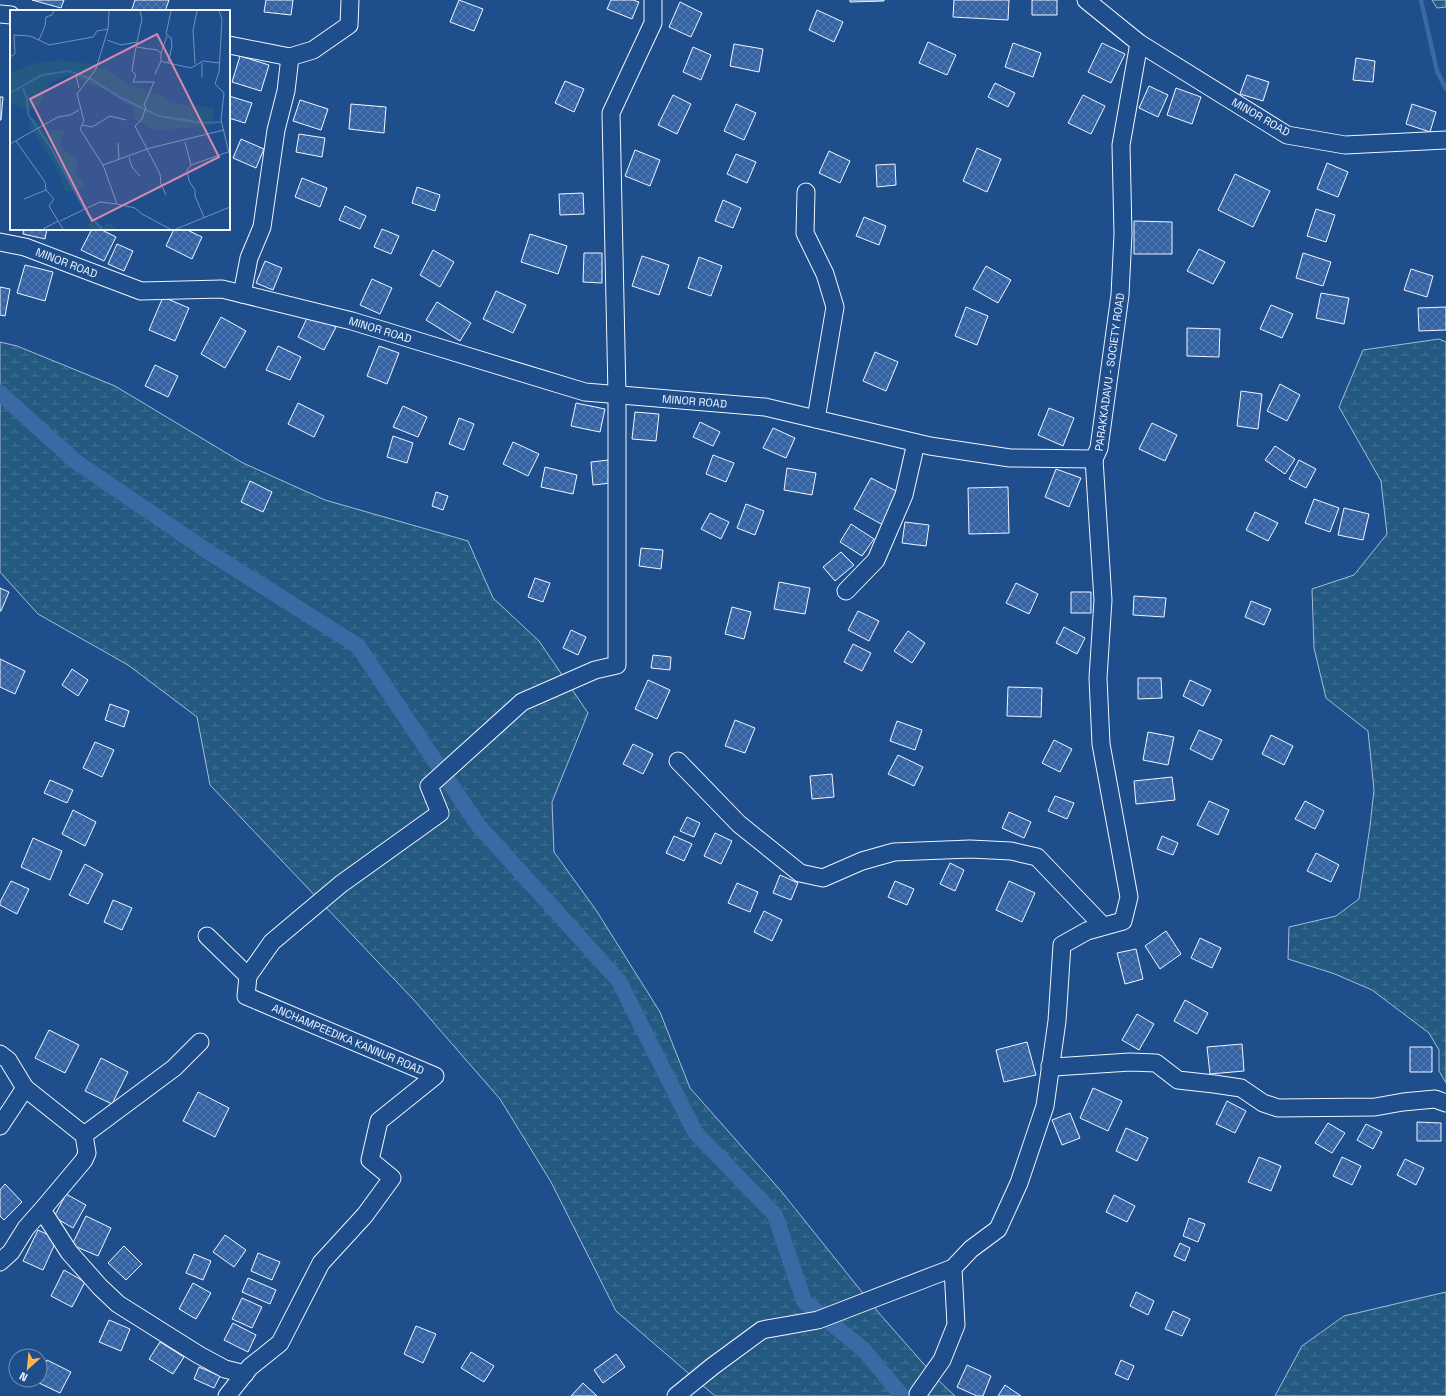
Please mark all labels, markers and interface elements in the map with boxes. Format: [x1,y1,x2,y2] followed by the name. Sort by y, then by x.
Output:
[10,10,230,230] inset map
[1229,95,1293,139] street label: MINOR ROAD
[34,245,100,281] street label: MINOR ROAD
[1092,292,1127,452] street label: PARAKKADAVU - SOCIETY ROAD
[347,313,413,346] street label: MINOR ROAD
[662,391,728,411] street label: MINOR ROAD
[270,1001,426,1077] street label: ANCHAMPEEDIKA KANNUR ROAD
[8,1348,48,1388] north arrow
[17,1369,30,1385] text: N

